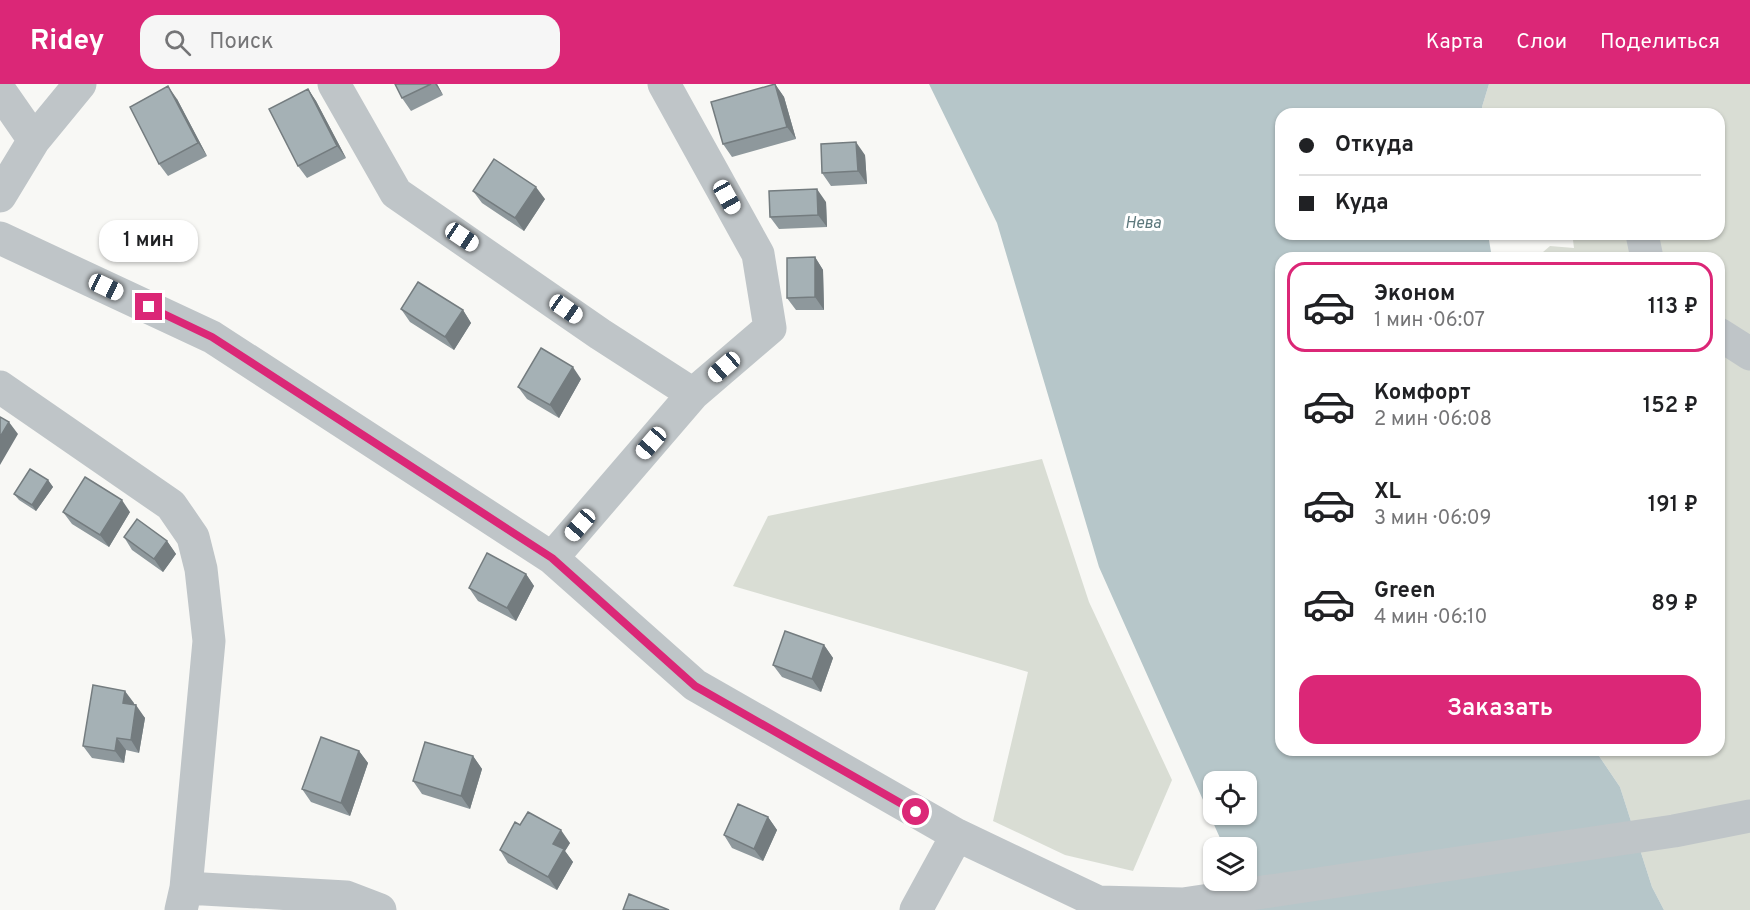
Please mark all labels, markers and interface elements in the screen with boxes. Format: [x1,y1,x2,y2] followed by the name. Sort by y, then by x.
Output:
[140,15,560,69] search box
[30,24,104,60] text: Ridey
[161,26,194,59] icon: search
[209,29,274,56] text: Поиск
[1426,29,1483,56] text: Карта
[1516,29,1567,56] text: Слои
[1600,29,1720,56] text: Поделиться
[1335,132,1414,159] text: Откуда
[710,177,744,217] car
[1335,190,1389,217] text: Куда
[1125,214,1162,234] water label: Нева
[442,219,482,255] car
[100,220,198,262] callout: 1 мин
[123,228,174,254] text: 1 мин
[86,271,126,303] car
[1302,280,1356,334] icon: car
[1374,281,1455,308] text: Эконом
[546,291,586,327] car
[135,293,162,320] route end
[1648,294,1698,321] text: 113 ₽
[1374,308,1485,334] text: 1 мин · 06:07
[705,348,743,386] car
[1302,379,1356,433] icon: car
[1374,380,1471,407] text: Комфорт
[1643,393,1698,420] text: 152 ₽
[1374,407,1492,433] text: 2 мин · 06:08
[632,424,670,462] car
[1302,478,1356,532] icon: car
[1374,479,1401,506] text: XL
[1648,492,1698,519] text: 191 ₽
[561,506,599,544] car
[1374,506,1492,532] text: 3 мин · 06:09
[1302,577,1356,631] icon: car
[1374,578,1436,605] text: Green
[1651,591,1698,618] text: 89 ₽
[1374,605,1487,631] text: 4 мин · 06:10
[1299,675,1701,744] button: Заказать
[1203,771,1257,891] map controls
[1203,771,1257,825] button: locate
[902,798,929,825] route start
[1203,837,1257,891] button: layers

